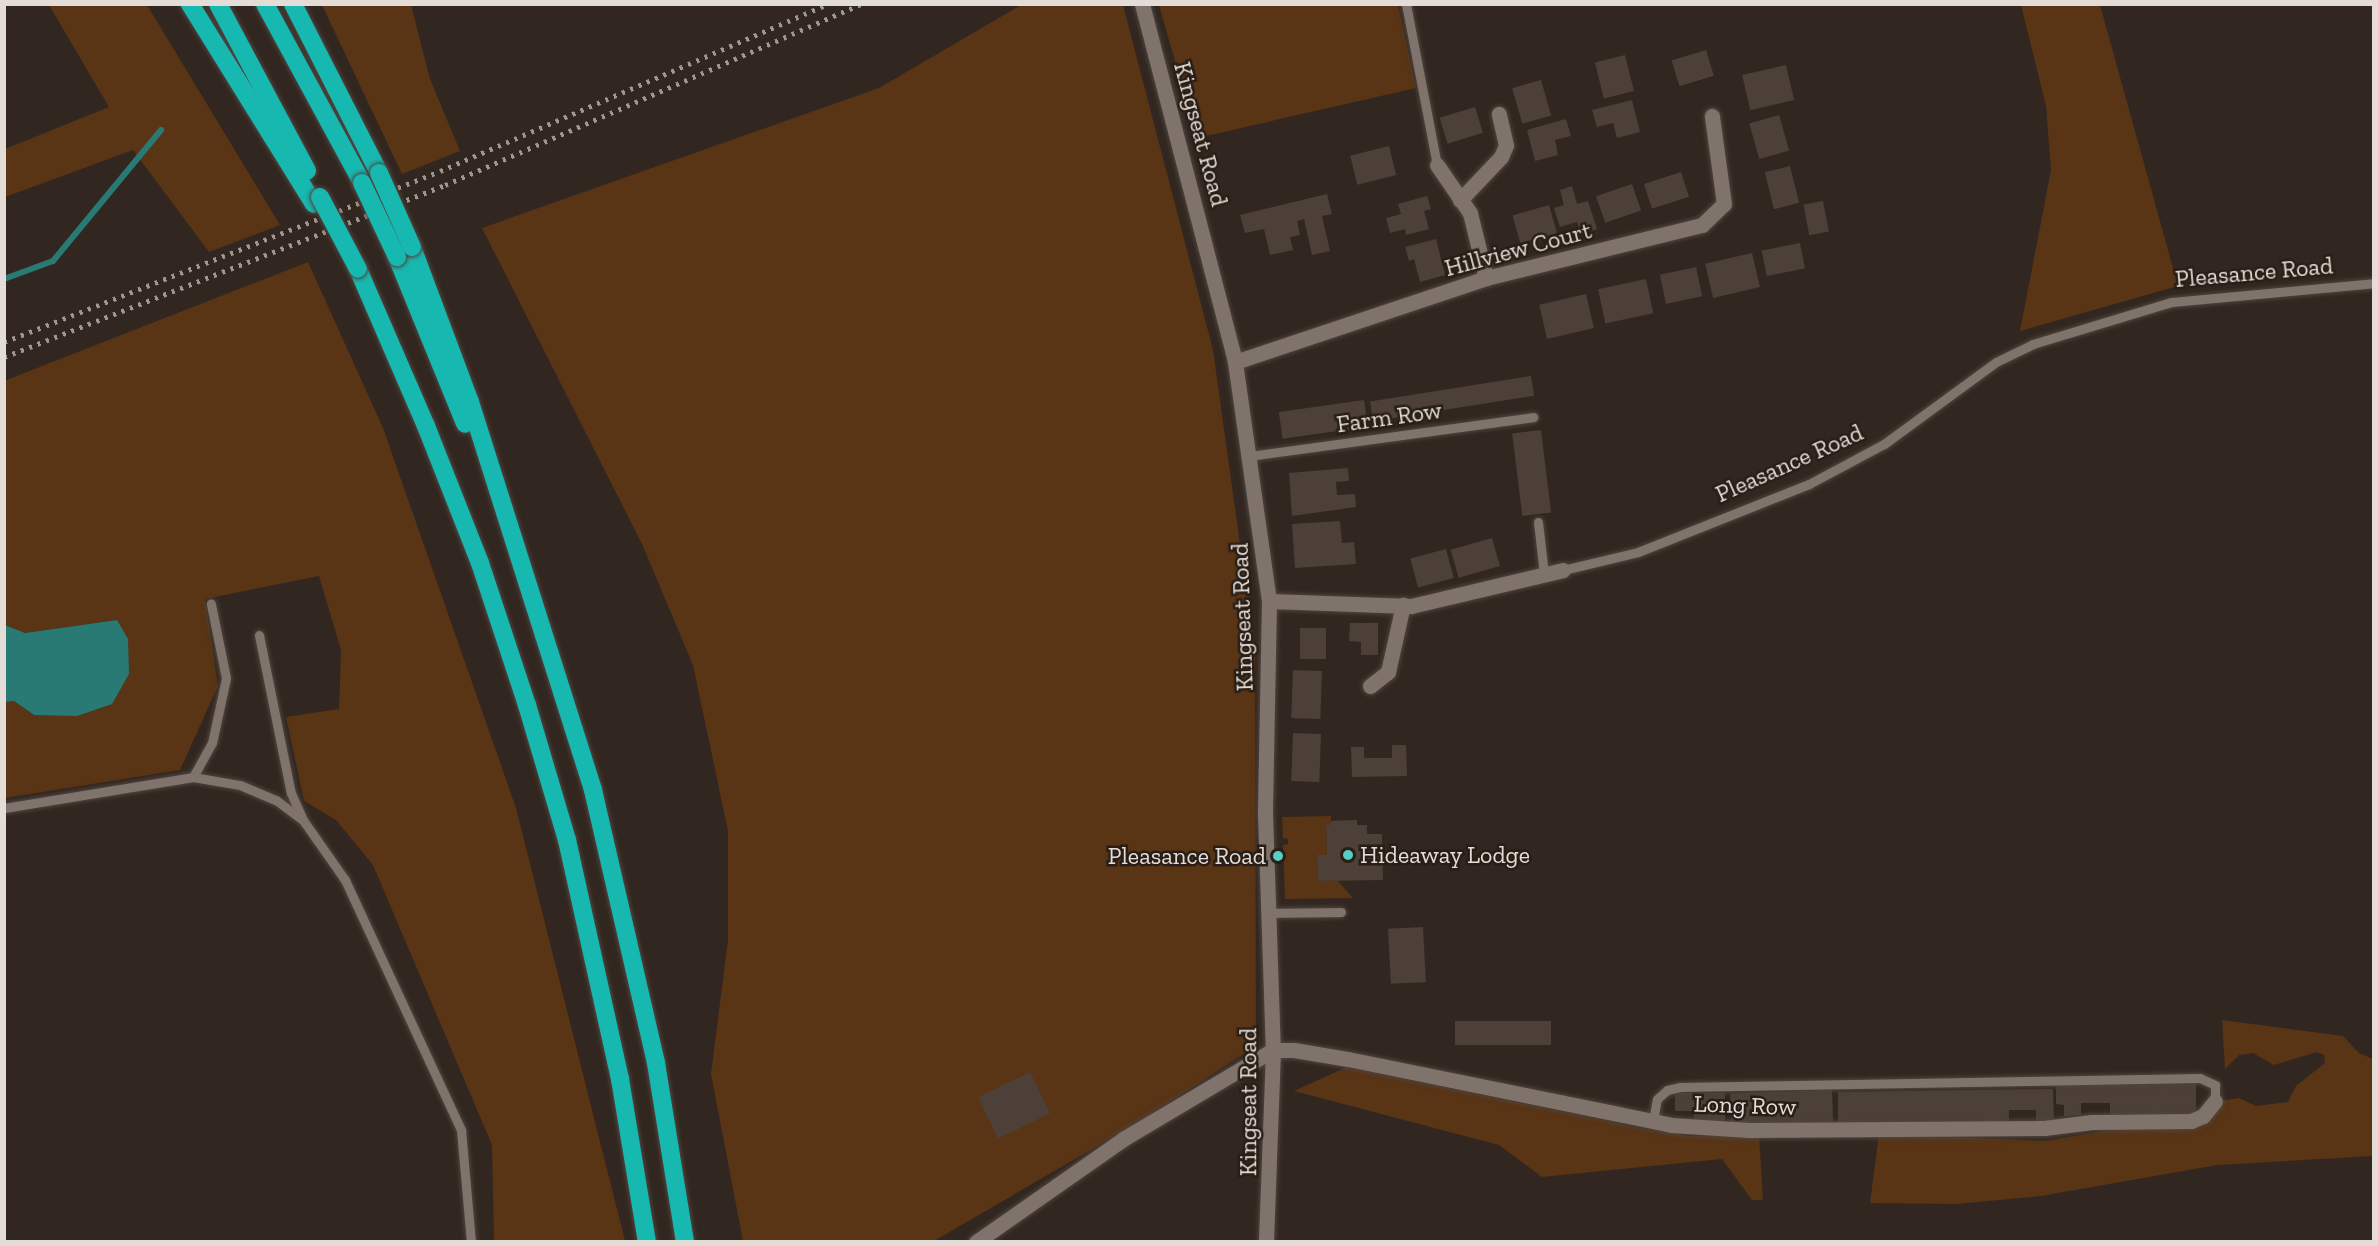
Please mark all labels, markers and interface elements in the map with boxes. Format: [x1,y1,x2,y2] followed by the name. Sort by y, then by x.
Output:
[1168,59,1234,209] street label: Kingseat Road
[1441,215,1595,283] street label: Hillview Court
[2174,251,2334,293] street label: Pleasance Road
[1335,395,1443,439] street label: Farm Row
[1711,418,1867,508] street label: Pleasance Road
[1225,542,1259,692] street label: Kingseat Road
[1360,841,1531,869] place label: Hideaway Lodge
[1108,842,1266,870] place label: Pleasance Road
[1341,848,1355,862] marker: Hideaway Lodge
[1271,849,1285,863] marker: Pleasance Road
[1234,1028,1262,1176] street label: Kingseat Road
[1693,1089,1797,1121] street label: Long Row

